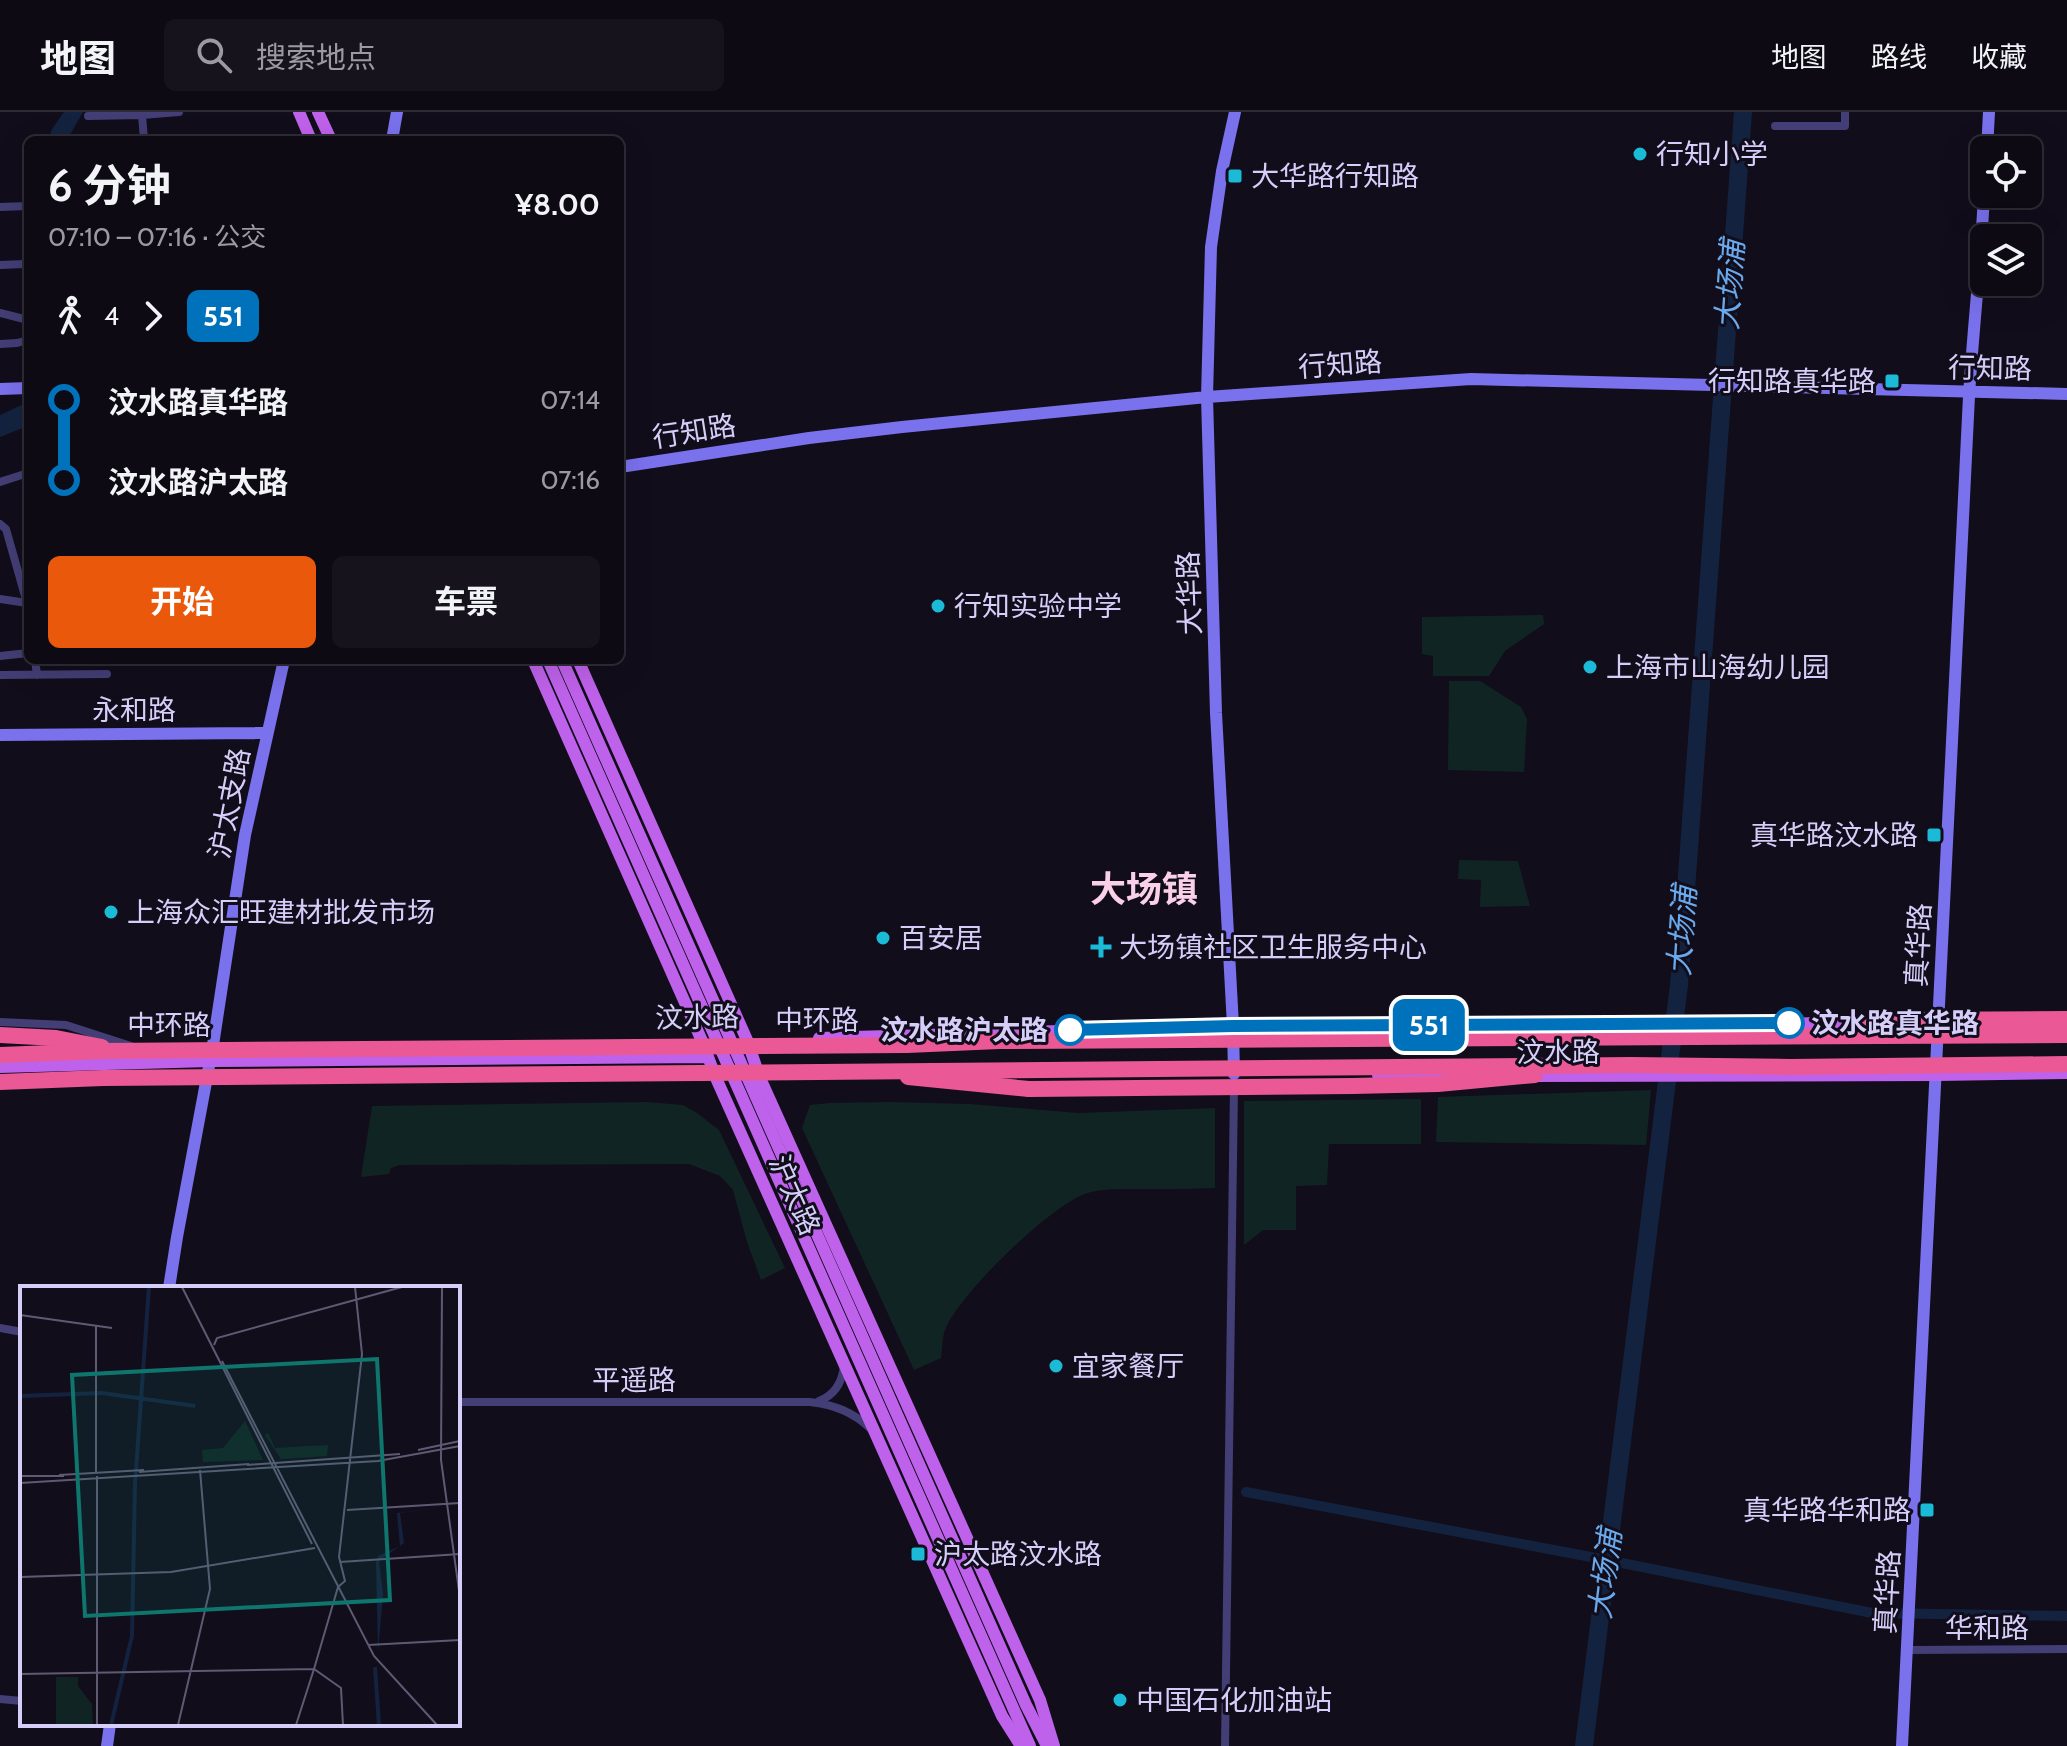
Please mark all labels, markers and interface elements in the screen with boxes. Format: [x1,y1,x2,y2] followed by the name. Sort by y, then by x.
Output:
[164,19,724,91] search box
[192,33,236,77] icon: search
[40,35,116,82] text: 地图
[256,39,376,76] text: 搜索地点
[1771,40,1827,74] text: 地图
[1871,40,1927,74] text: 路线
[1971,40,2027,74] text: 收藏
[1970,136,2042,296] map controls
[1970,136,2042,208] button: locate
[1656,137,1768,171] place label: 行知小学
[1631,145,1649,163] marker: 行知小学
[48,159,171,212] text: 6 分钟
[1251,159,1419,193] place label: 大华路行知路
[1226,167,1244,185] marker: 大华路行知路
[515,186,600,223] text: ¥8.00
[48,221,266,253] text: 07:10 – 07:16 · 公交
[1970,224,2042,296] button: layers
[1708,235,1752,331] water label: 大场浦
[48,294,92,338] icon: walk
[131,294,175,338] icon: forward
[203,299,243,333] text: 551
[104,300,119,332] text: 4
[1297,344,1383,384] street label: 行知路
[1948,350,2032,386] street label: 行知路
[1708,364,1876,398] place label: 行知路真华路
[1883,372,1901,390] marker: 行知路真华路
[108,384,288,421] text: 汶水路真华路
[540,384,600,416] text: 07:14
[650,408,738,454] street label: 行知路
[108,464,288,501] text: 汶水路沪太路
[540,464,600,496] text: 07:16
[1171,550,1207,636] street label: 大华路
[48,556,316,648] button: 开始
[332,556,600,648] button: 车票
[954,589,1122,623] place label: 行知实验中学
[929,597,947,615] marker: 行知实验中学
[1606,650,1830,684] place label: 上海市山海幼儿园
[1581,658,1599,676] marker: 上海市山海幼儿园
[92,693,176,727] street label: 永和路
[202,745,256,861] street label: 沪太支路
[1750,818,1918,852] place label: 真华路汶水路
[1925,826,1943,844] marker: 真华路汶水路
[1090,867,1198,911] district label: 大场镇
[1660,881,1704,977] water label: 大场浦
[127,895,435,929] place label: 上海众汇旺建材批发市场
[1899,902,1937,988] street label: 真华路
[102,903,120,921] marker: 上海众汇旺建材批发市场
[899,921,983,955] place label: 百安居
[874,929,892,947] marker: 百安居
[1119,930,1427,964] place label: 大场镇社区卫生服务中心
[1090,936,1112,958] marker: 大场镇社区卫生服务中心
[655,999,739,1035] street label: 汶水路
[1383,999,1475,1051] line badge: 551
[775,1003,859,1037] street label: 中环路
[1811,1006,1979,1040] place label: 汶水路真华路
[127,1008,211,1042] street label: 中环路
[1409,1008,1449,1042] text: 551
[1774,1008,1804,1038] marker: 汶水路真华路
[880,1013,1048,1047] place label: 汶水路沪太路
[1055,1015,1085,1045] marker: 汶水路沪太路
[1516,1035,1600,1069] street label: 汶水路
[762,1150,828,1240] street label: 沪太路
[20,1286,460,1726] inset map
[1072,1349,1184,1383] place label: 宜家餐厅
[1047,1357,1065,1375] marker: 宜家餐厅
[592,1363,676,1397] street label: 平遥路
[1743,1493,1911,1527] place label: 真华路华和路
[1918,1501,1936,1519] marker: 真华路华和路
[1581,1523,1629,1621] water label: 大场浦
[934,1537,1102,1571] place label: 沪太路汶水路
[909,1545,927,1563] marker: 沪太路汶水路
[1868,1549,1906,1635] street label: 真华路
[1945,1611,2029,1645] street label: 华和路
[1136,1683,1332,1717] place label: 中国石化加油站
[1111,1691,1129,1709] marker: 中国石化加油站

